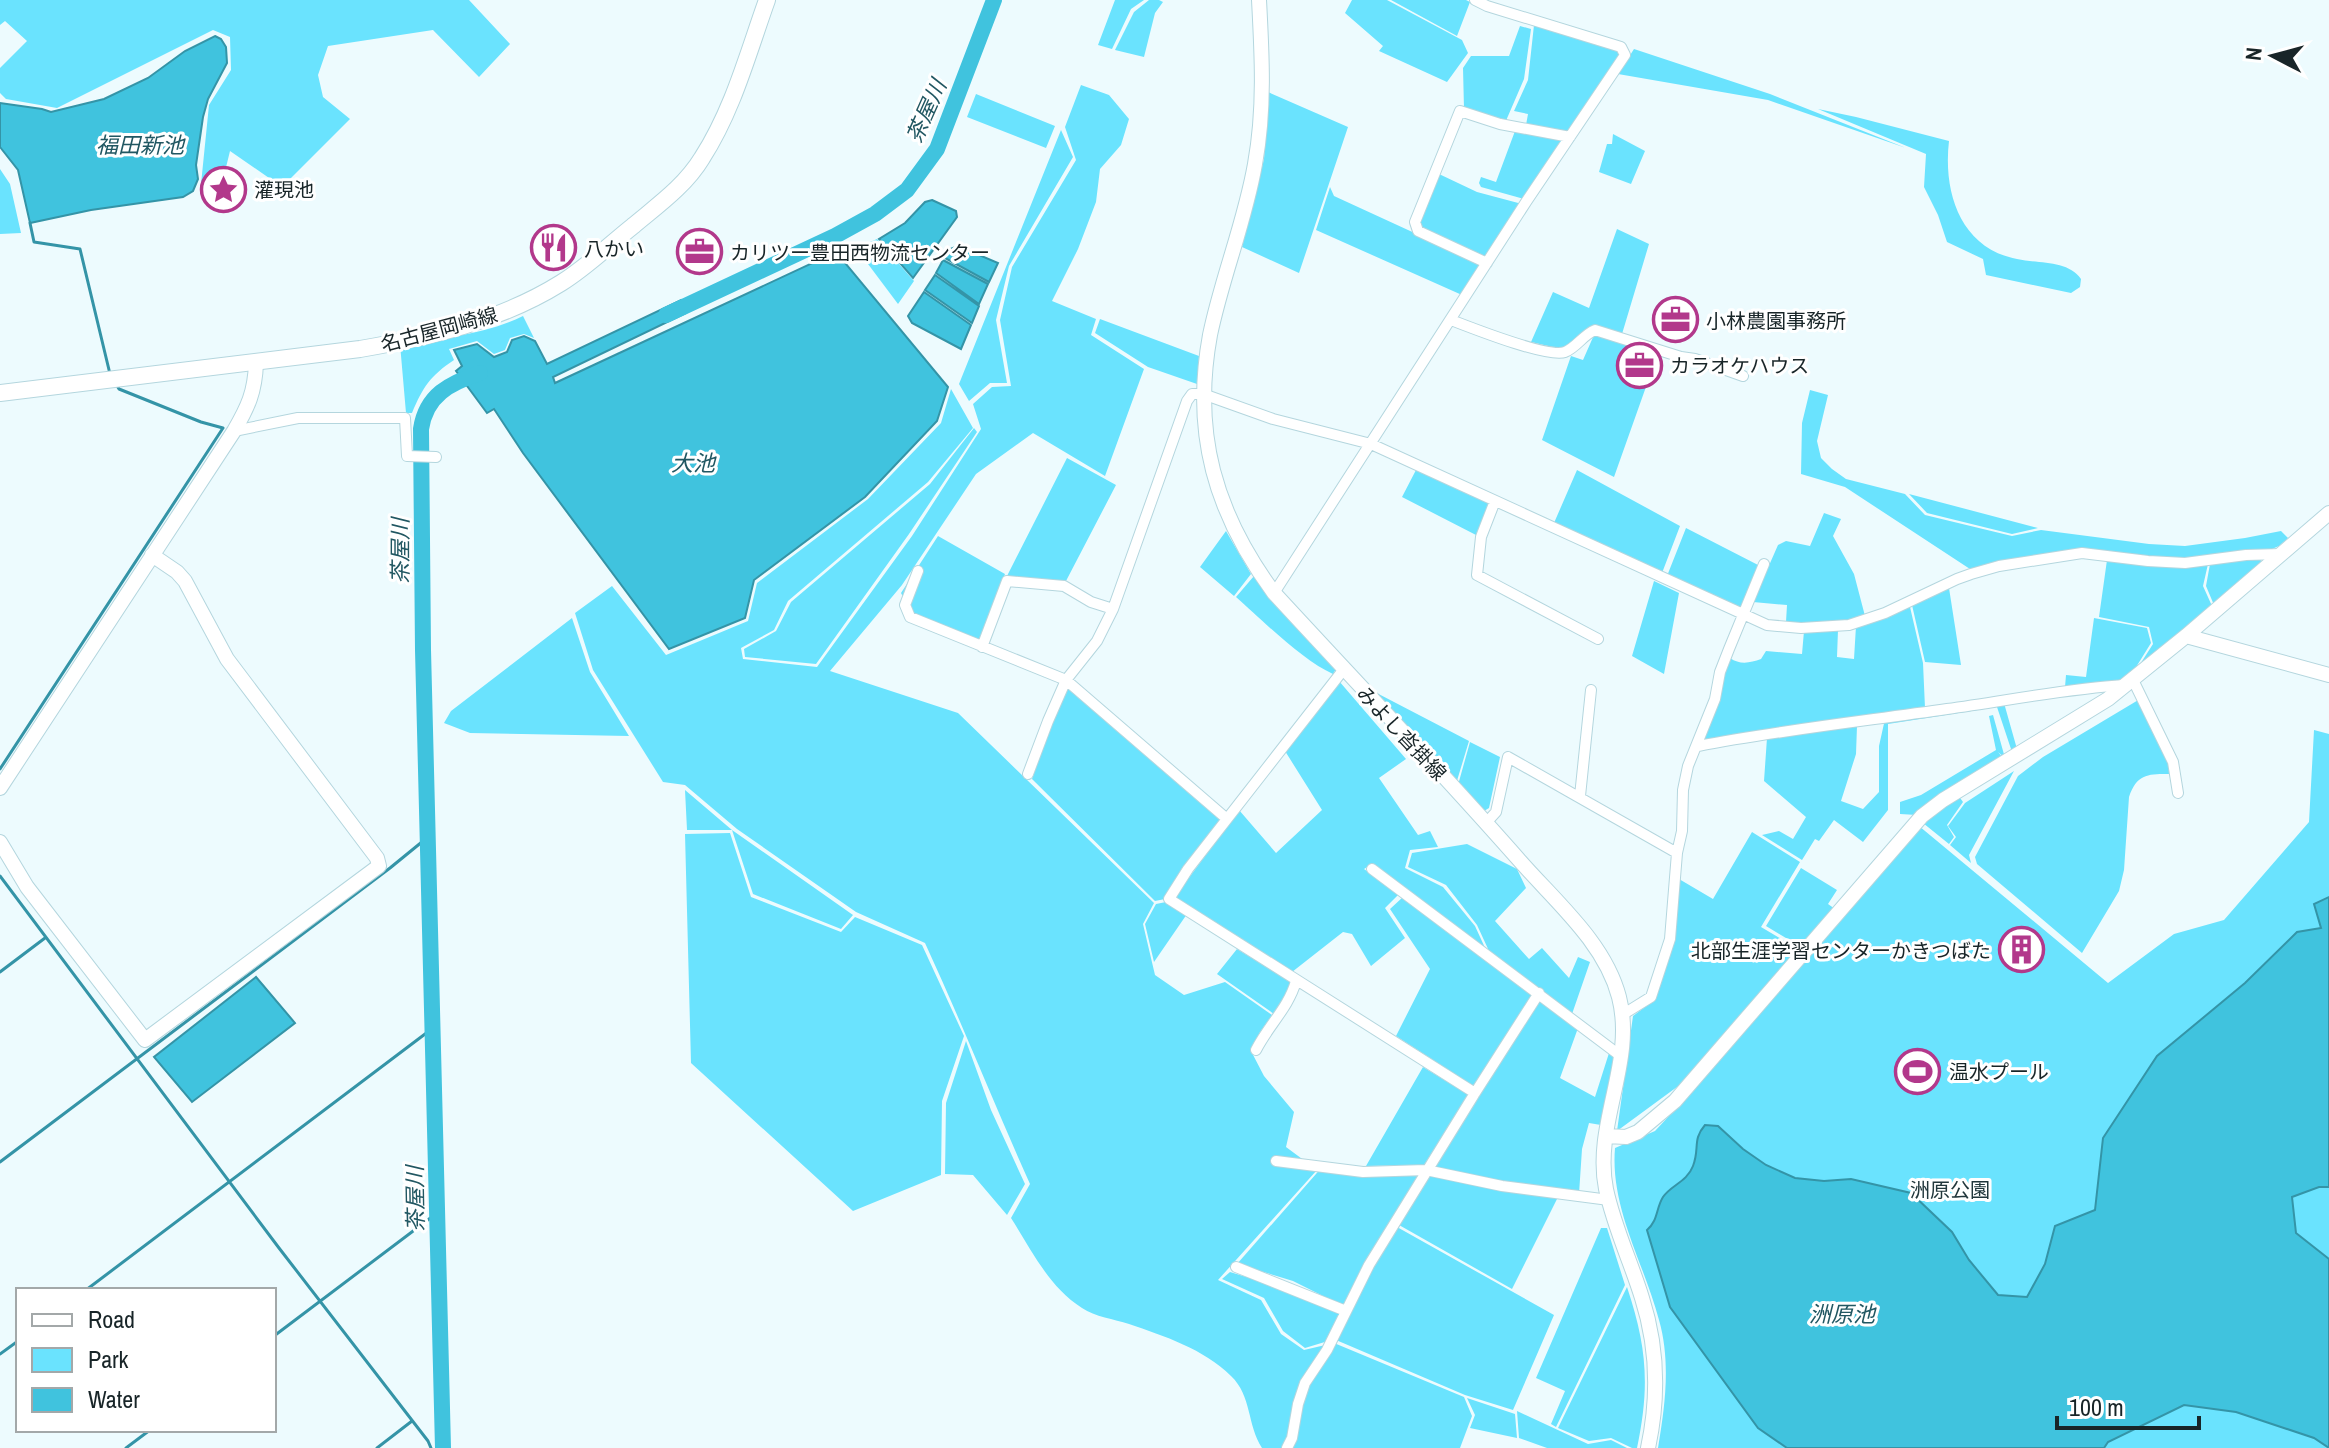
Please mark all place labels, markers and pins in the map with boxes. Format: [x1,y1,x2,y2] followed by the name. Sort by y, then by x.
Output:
[199,165,247,213] place icon: 灌現池
[254,176,314,203] place label: 灌現池
[529,224,577,272] restaurant icon: 八かい
[675,228,723,276] office icon: カリツー豊田西物流センター
[584,235,644,262] place label: 八かい
[730,239,990,266] place label: カリツー豊田西物流センター
[1651,296,1699,344] office icon: 小林農園事務所
[1706,307,1846,334] place label: 小林農園事務所
[1615,341,1663,389] office icon: カラオケハウス
[1670,352,1809,379] place label: カラオケハウス
[1998,926,2046,974] building icon: 北部生涯学習センターかきつばた
[1691,937,1991,964] place label: 北部生涯学習センターかきつばた
[1894,1047,1942,1095] sports icon: 温水プール
[1949,1058,2049,1085] place label: 温水プール

